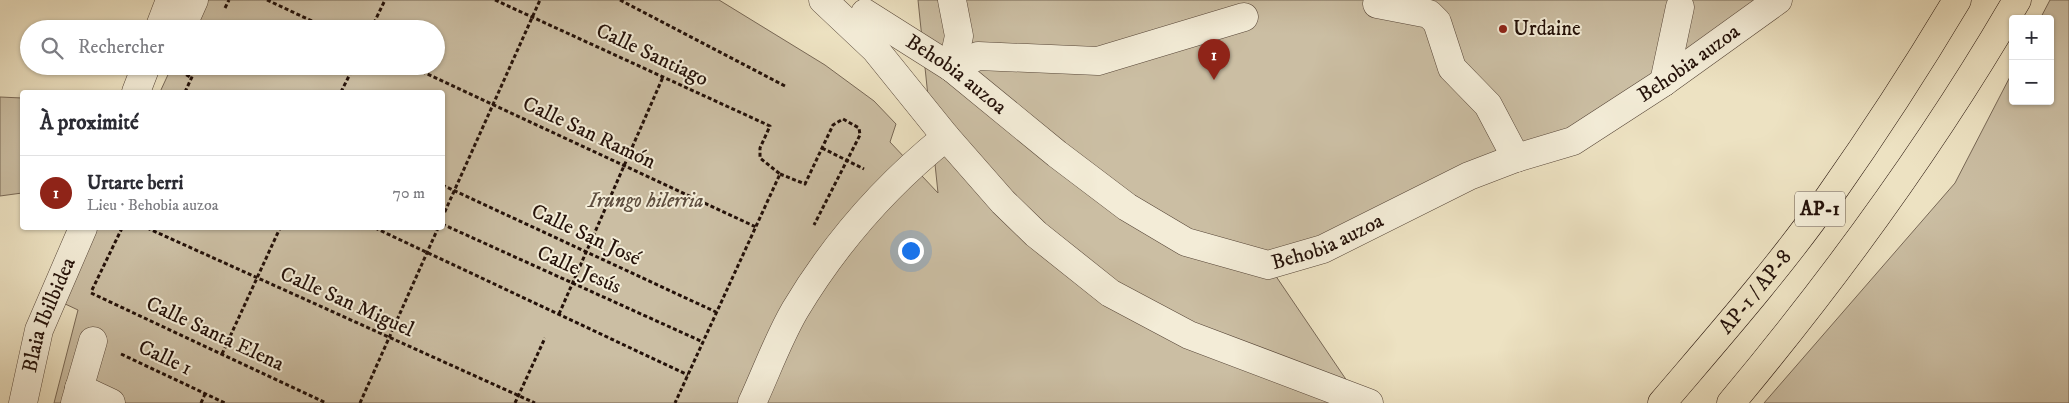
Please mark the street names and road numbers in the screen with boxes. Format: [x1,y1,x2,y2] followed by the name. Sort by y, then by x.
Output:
[592,18,712,92] street label: Calle Santiago
[1633,18,1745,108] street label: Behobia auzoa
[901,29,1012,120] street label: Behobia auzoa
[518,91,660,175] street label: Calle San Ramón
[1795,192,1845,226] road number: AP-1
[527,198,645,272] street label: Calle San José
[1268,208,1388,276] street label: Behobia auzoa
[533,240,625,300] street label: Calle Jesús
[1713,245,1798,340] street label: AP-1 / AP-8
[17,253,82,375] street label: Blaia Ibilbidea
[276,261,419,343] street label: Calle San Miguel
[142,291,288,377] street label: Calle Santa Elena
[134,334,196,382] street label: Calle 1

